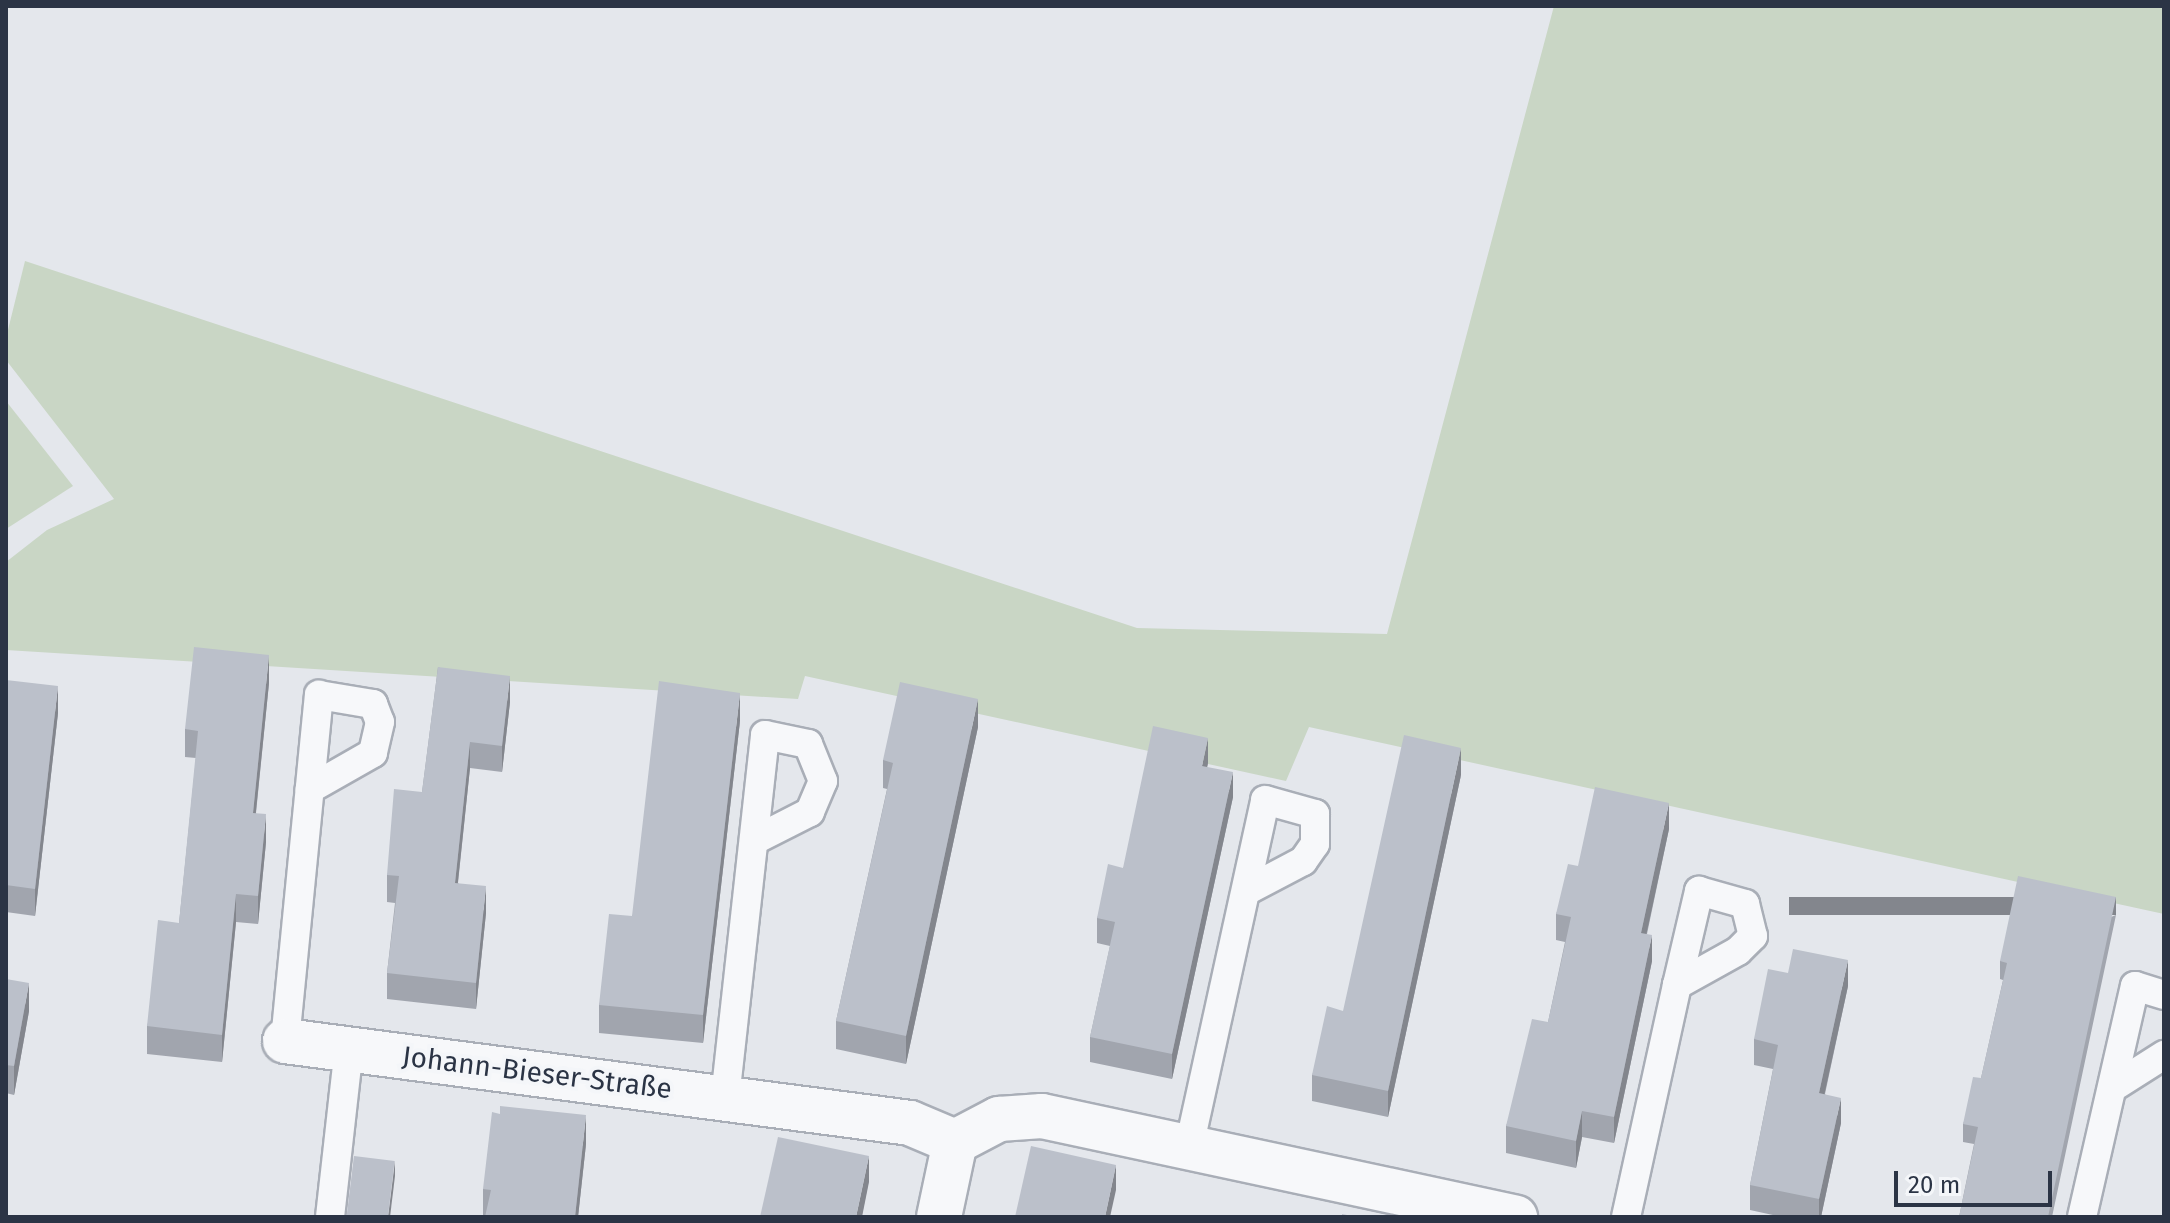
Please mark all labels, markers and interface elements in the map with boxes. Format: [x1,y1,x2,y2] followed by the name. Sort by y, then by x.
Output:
[400,1040,674,1106] street label: Johann-Bieser-Straße
[1898,1155,2056,1205] scale bar
[1908,1171,1960,1199] text: 20 m

